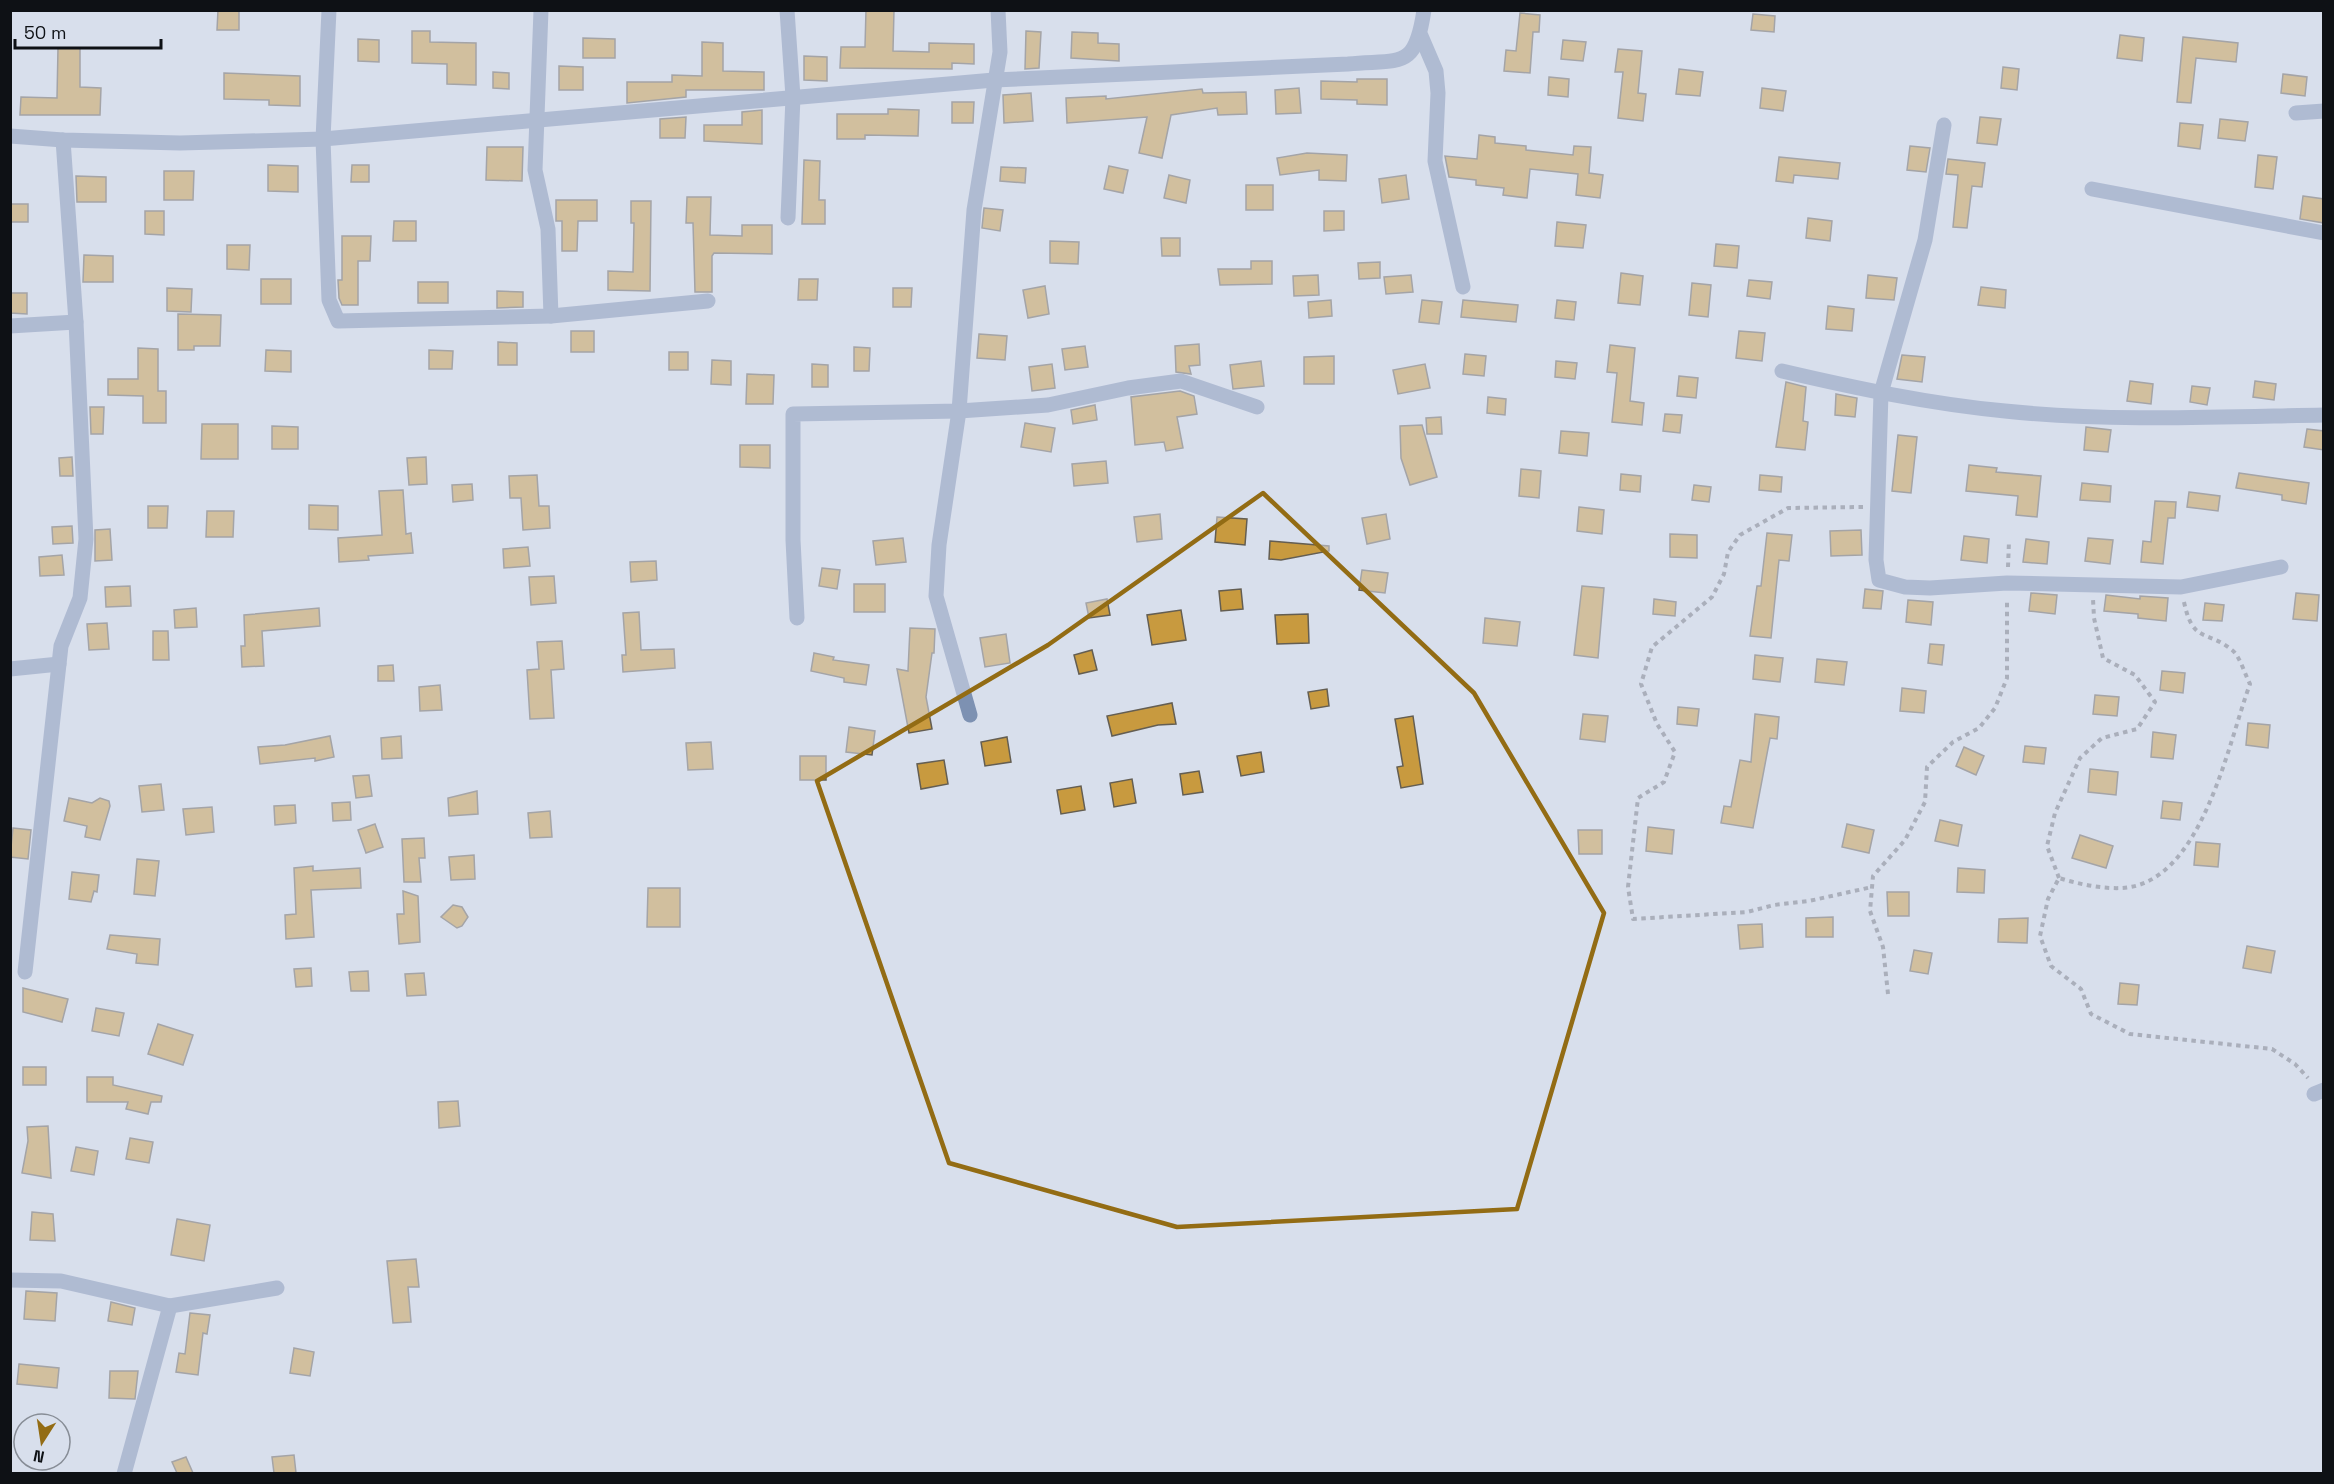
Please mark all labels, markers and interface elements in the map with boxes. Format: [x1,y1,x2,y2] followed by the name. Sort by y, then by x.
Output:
[15,12,160,50] scale bar
[24,21,66,44] text: 50 m
[12,1412,72,1472] north arrow
[32,1445,46,1468] text: N

